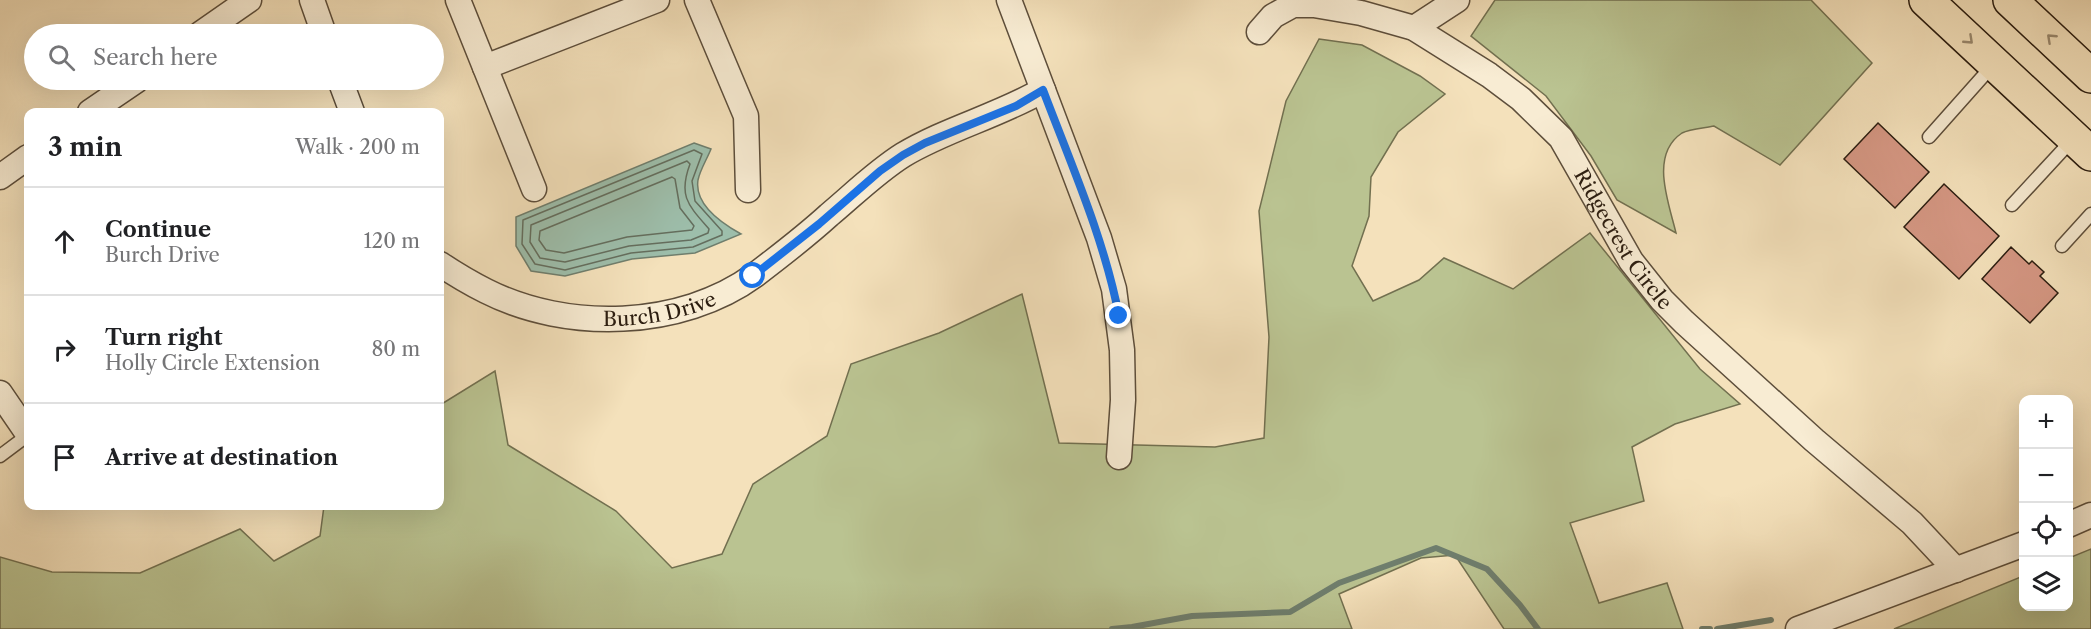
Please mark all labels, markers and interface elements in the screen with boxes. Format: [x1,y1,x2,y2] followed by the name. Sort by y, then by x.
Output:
[24,24,444,90] search box
[1962,33,1973,44] one-way arrow
[2047,34,2057,45] one-way arrow
[45,41,78,74] icon: search
[93,44,218,71] text: Search here
[48,131,122,163] text: 3 min
[295,135,420,159] text: Walk · 200 m
[1569,165,1677,315] street label: Ridgecrest Circle
[105,216,211,243] text: Continue
[48,225,81,258] icon: ahead
[363,229,420,253] text: 120 m
[105,243,220,267] text: Burch Drive
[739,262,765,288] route start
[603,287,720,331] street label: Burch Drive
[1105,302,1131,328] route end
[105,324,223,351] text: Turn right
[48,333,81,366] icon: right
[372,337,420,361] text: 80 m
[105,351,320,375] text: Holly Circle Extension
[2019,395,2073,611] map controls
[2019,395,2073,449] button: +
[48,441,81,474] icon: arrive
[105,444,338,471] text: Arrive at destination
[2019,449,2073,503] button: −
[2019,503,2073,557] button: locate
[2019,557,2073,611] button: layers

